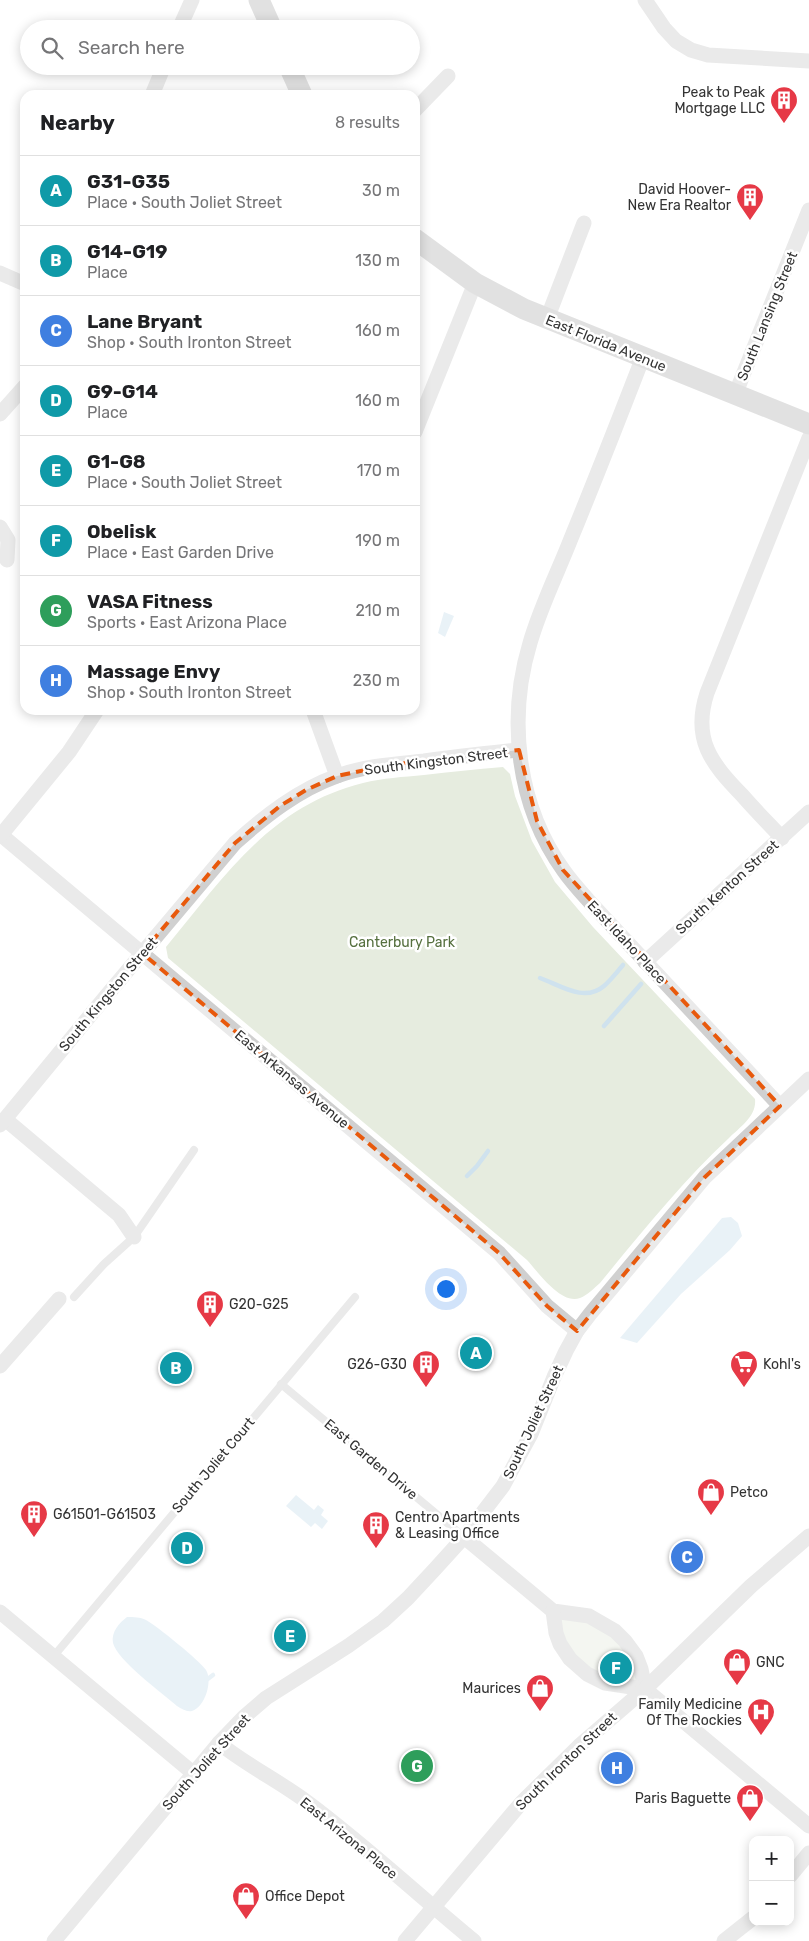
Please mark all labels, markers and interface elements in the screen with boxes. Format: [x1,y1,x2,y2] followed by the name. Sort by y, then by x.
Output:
[20,20,420,75] search box
[38,34,66,62] icon: search
[78,36,185,59] text: Search here
[674,84,766,117] place label: Peak to Peak Mortgage LLC
[769,85,799,124] building icon: Peak to Peak Mortgage LLC
[40,110,115,135] text: Nearby
[335,113,400,132] text: 8 results
[87,170,170,193] text: G31-G35
[50,181,62,200] text: A
[362,181,400,200] text: 30 m
[628,181,732,214] place label: David Hoover- New Era Realtor
[735,182,765,221] building icon: David Hoover- New Era Realtor
[87,193,282,212] text: Place · South Joliet Street
[87,240,167,263] text: G14-G19
[734,249,801,383] street label: South Lansing Street
[50,251,62,270] text: B
[355,251,400,270] text: 130 m
[87,263,128,282] text: Place
[87,310,202,333] text: Lane Bryant
[543,311,669,376] street label: East Florida Avenue
[50,321,62,340] text: C
[355,321,400,340] text: 160 m
[87,333,292,352] text: Shop · South Ironton Street
[87,380,158,403] text: G9-G14
[50,391,62,410] text: D
[355,391,400,410] text: 160 m
[87,403,128,422] text: Place
[87,450,146,473] text: G1-G8
[51,461,61,480] text: E
[357,461,400,480] text: 170 m
[87,473,282,492] text: Place · South Joliet Street
[87,520,156,543] text: Obelisk
[51,531,61,550] text: F
[355,531,400,550] text: 190 m
[87,543,274,562] text: Place · East Garden Drive
[87,590,213,613] text: VASA Fitness
[50,601,62,620] text: G
[355,601,400,620] text: 210 m
[87,613,287,632] text: Sports · East Arizona Place
[87,660,220,683] text: Massage Envy
[50,671,62,690] text: H
[353,671,400,690] text: 230 m
[87,683,292,702] text: Shop · South Ironton Street
[363,744,509,779] street label: South Kingston Street
[672,836,783,938] street label: South Kenton Street
[584,897,670,988] street label: East Idaho Place
[56,933,162,1055] street label: South Kingston Street
[349,934,456,951] park label: Canterbury Park
[231,1027,352,1132] street label: East Arkansas Avenue
[433,1276,459,1302] your location
[195,1289,225,1328] building icon: G20-G25
[229,1296,289,1313] place label: G20-G25
[460,1334,492,1372] pin: A
[160,1349,192,1387] pin: B
[411,1349,441,1388] building icon: G26-G30
[729,1349,759,1388] supermarket icon: Kohl's
[347,1356,407,1373] place label: G26-G30
[763,1356,801,1373] place label: Kohl's
[500,1362,567,1482] street label: South Joliet Street
[168,1414,259,1517] street label: South Joliet Court
[321,1415,421,1503] street label: East Garden Drive
[696,1477,726,1516] shop icon: Petco
[730,1484,768,1501] place label: Petco
[19,1499,49,1538] building icon: G61501-G61503
[53,1506,156,1523] place label: G61501-G61503
[395,1509,520,1542] place label: Centro Apartments & Leasing Office
[361,1510,391,1549] building icon: Centro Apartments & Leasing Office
[171,1529,203,1567] pin: D
[671,1538,703,1576] pin: C
[274,1617,306,1655] pin: E
[722,1647,752,1686] shop icon: GNC
[600,1649,632,1687] pin: F
[756,1654,785,1671] place label: GNC
[525,1673,555,1712] shop icon: Maurices
[462,1680,521,1697] place label: Maurices
[638,1696,742,1729] place label: Family Medicine Of The Rockies
[746,1697,776,1736] hospital icon: Family Medicine Of The Rockies
[512,1708,621,1814] street label: South Ironton Street
[159,1710,254,1814] street label: South Joliet Street
[401,1747,433,1785] pin: G
[601,1749,633,1787] pin: H
[735,1783,765,1822] shop icon: Paris Baguette
[635,1790,731,1807] place label: Paris Baguette
[297,1794,401,1883] street label: East Arizona Place
[749,1836,794,1926] map controls
[749,1836,794,1881] button: +
[231,1881,261,1920] shop icon: Office Depot
[749,1881,794,1926] button: −
[265,1888,345,1905] place label: Office Depot

